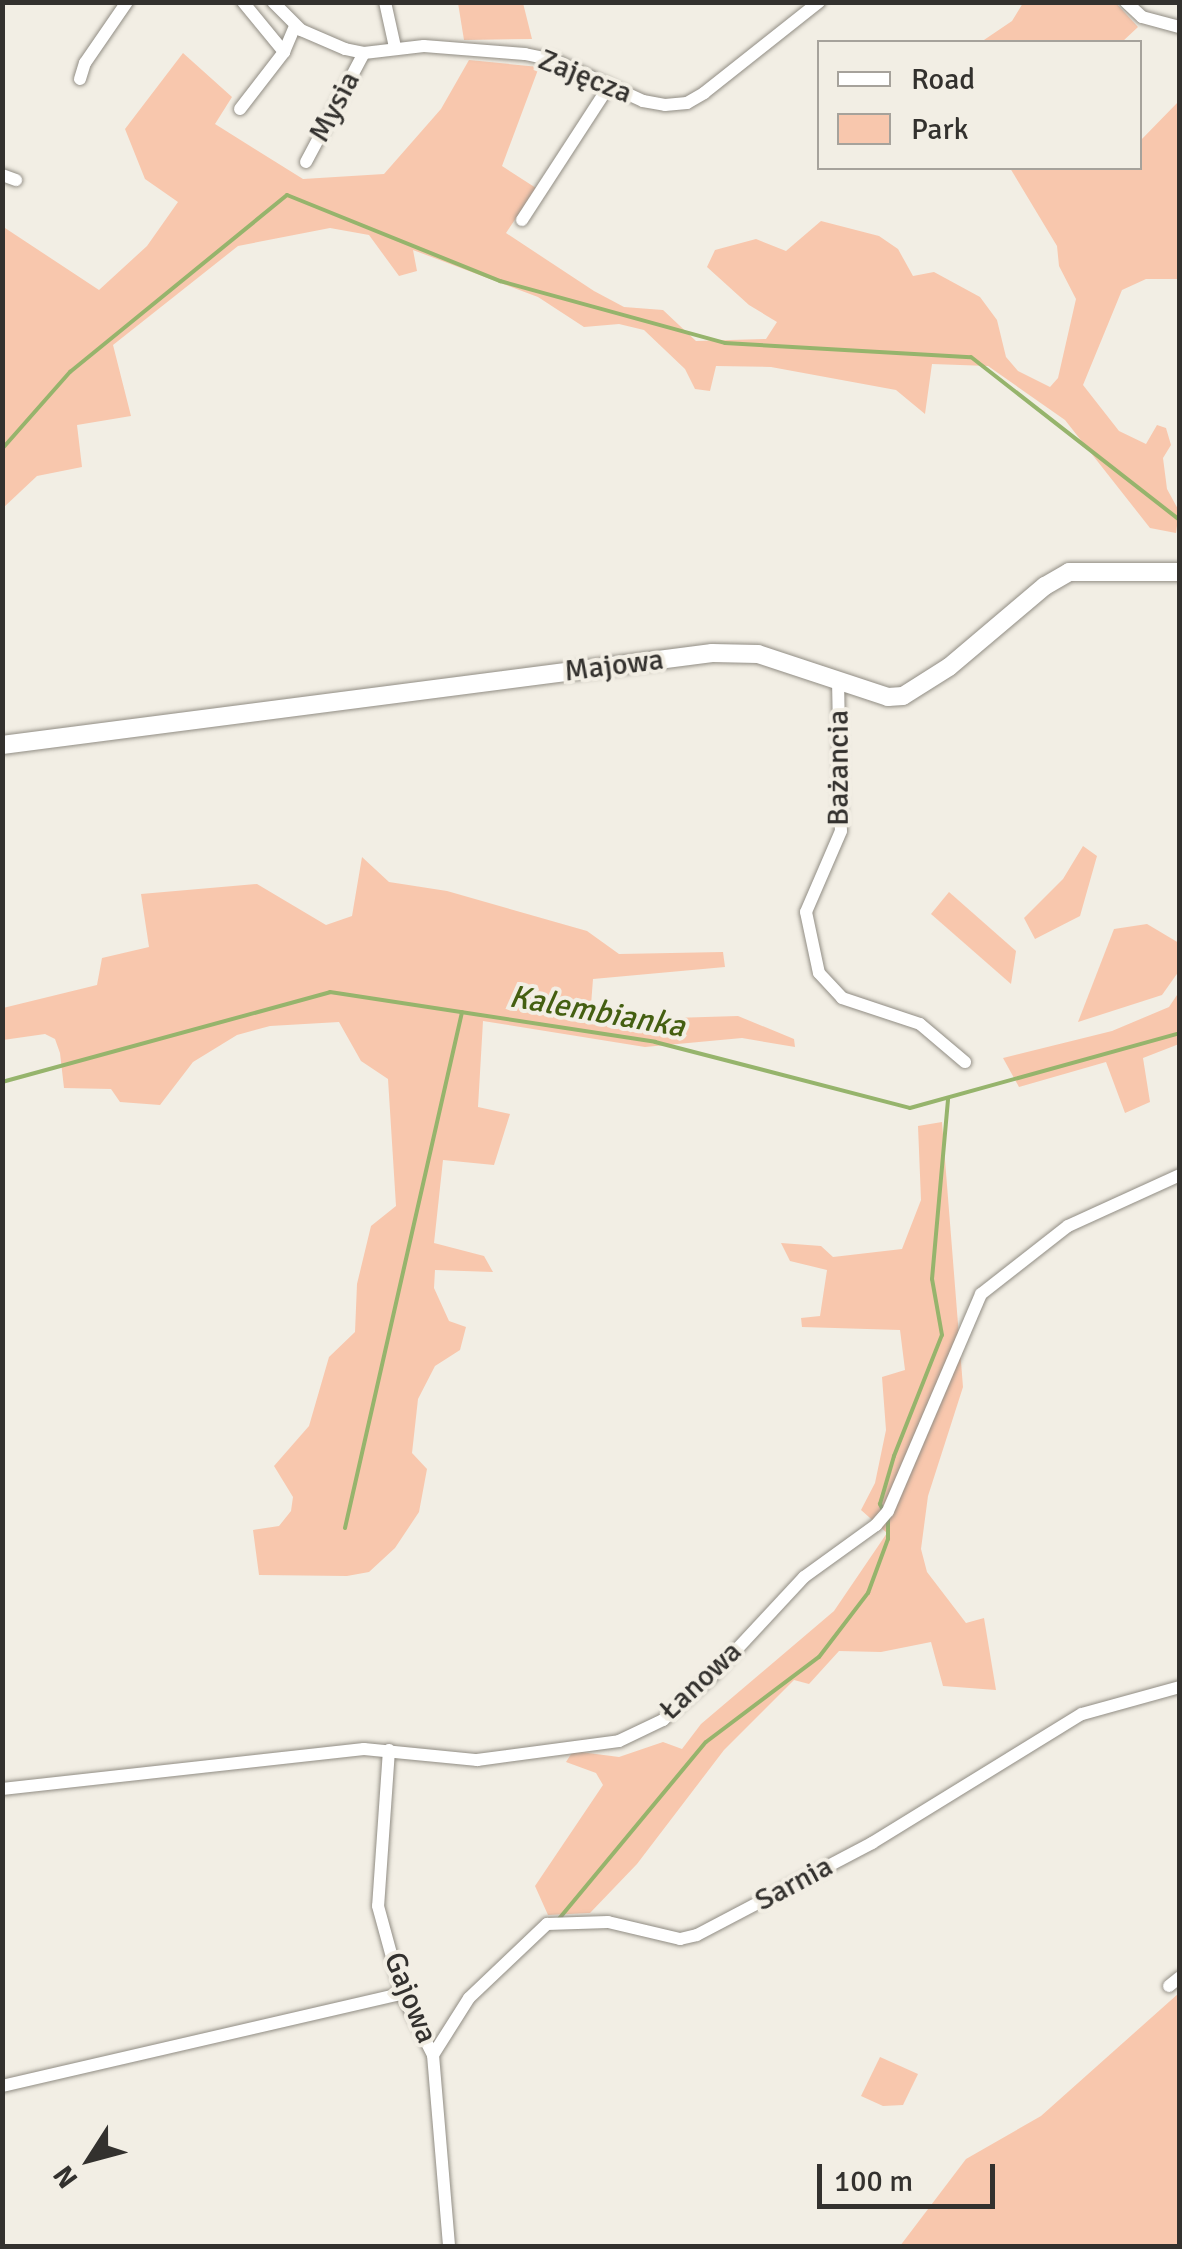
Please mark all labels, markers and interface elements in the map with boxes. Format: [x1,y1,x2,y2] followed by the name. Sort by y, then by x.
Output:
[817,40,1142,170] legend
[533,42,637,112] street label: Zajęcza
[911,61,975,98] text: Road
[302,66,368,148] street label: Mysia
[911,111,969,148] text: Park
[562,642,666,690] street label: Majowa
[821,710,857,826] street label: Bażancia
[506,978,688,1046] water label: Kalembianka
[653,1634,749,1728] street label: Łanowa
[749,1849,839,1919] street label: Sarnia
[376,1947,444,2049] street label: Gajowa
[40,2109,140,2209] north arrow
[822,2144,1000,2206] scale bar
[46,2159,85,2195] text: N
[834,2163,913,2200] text: 100 m

